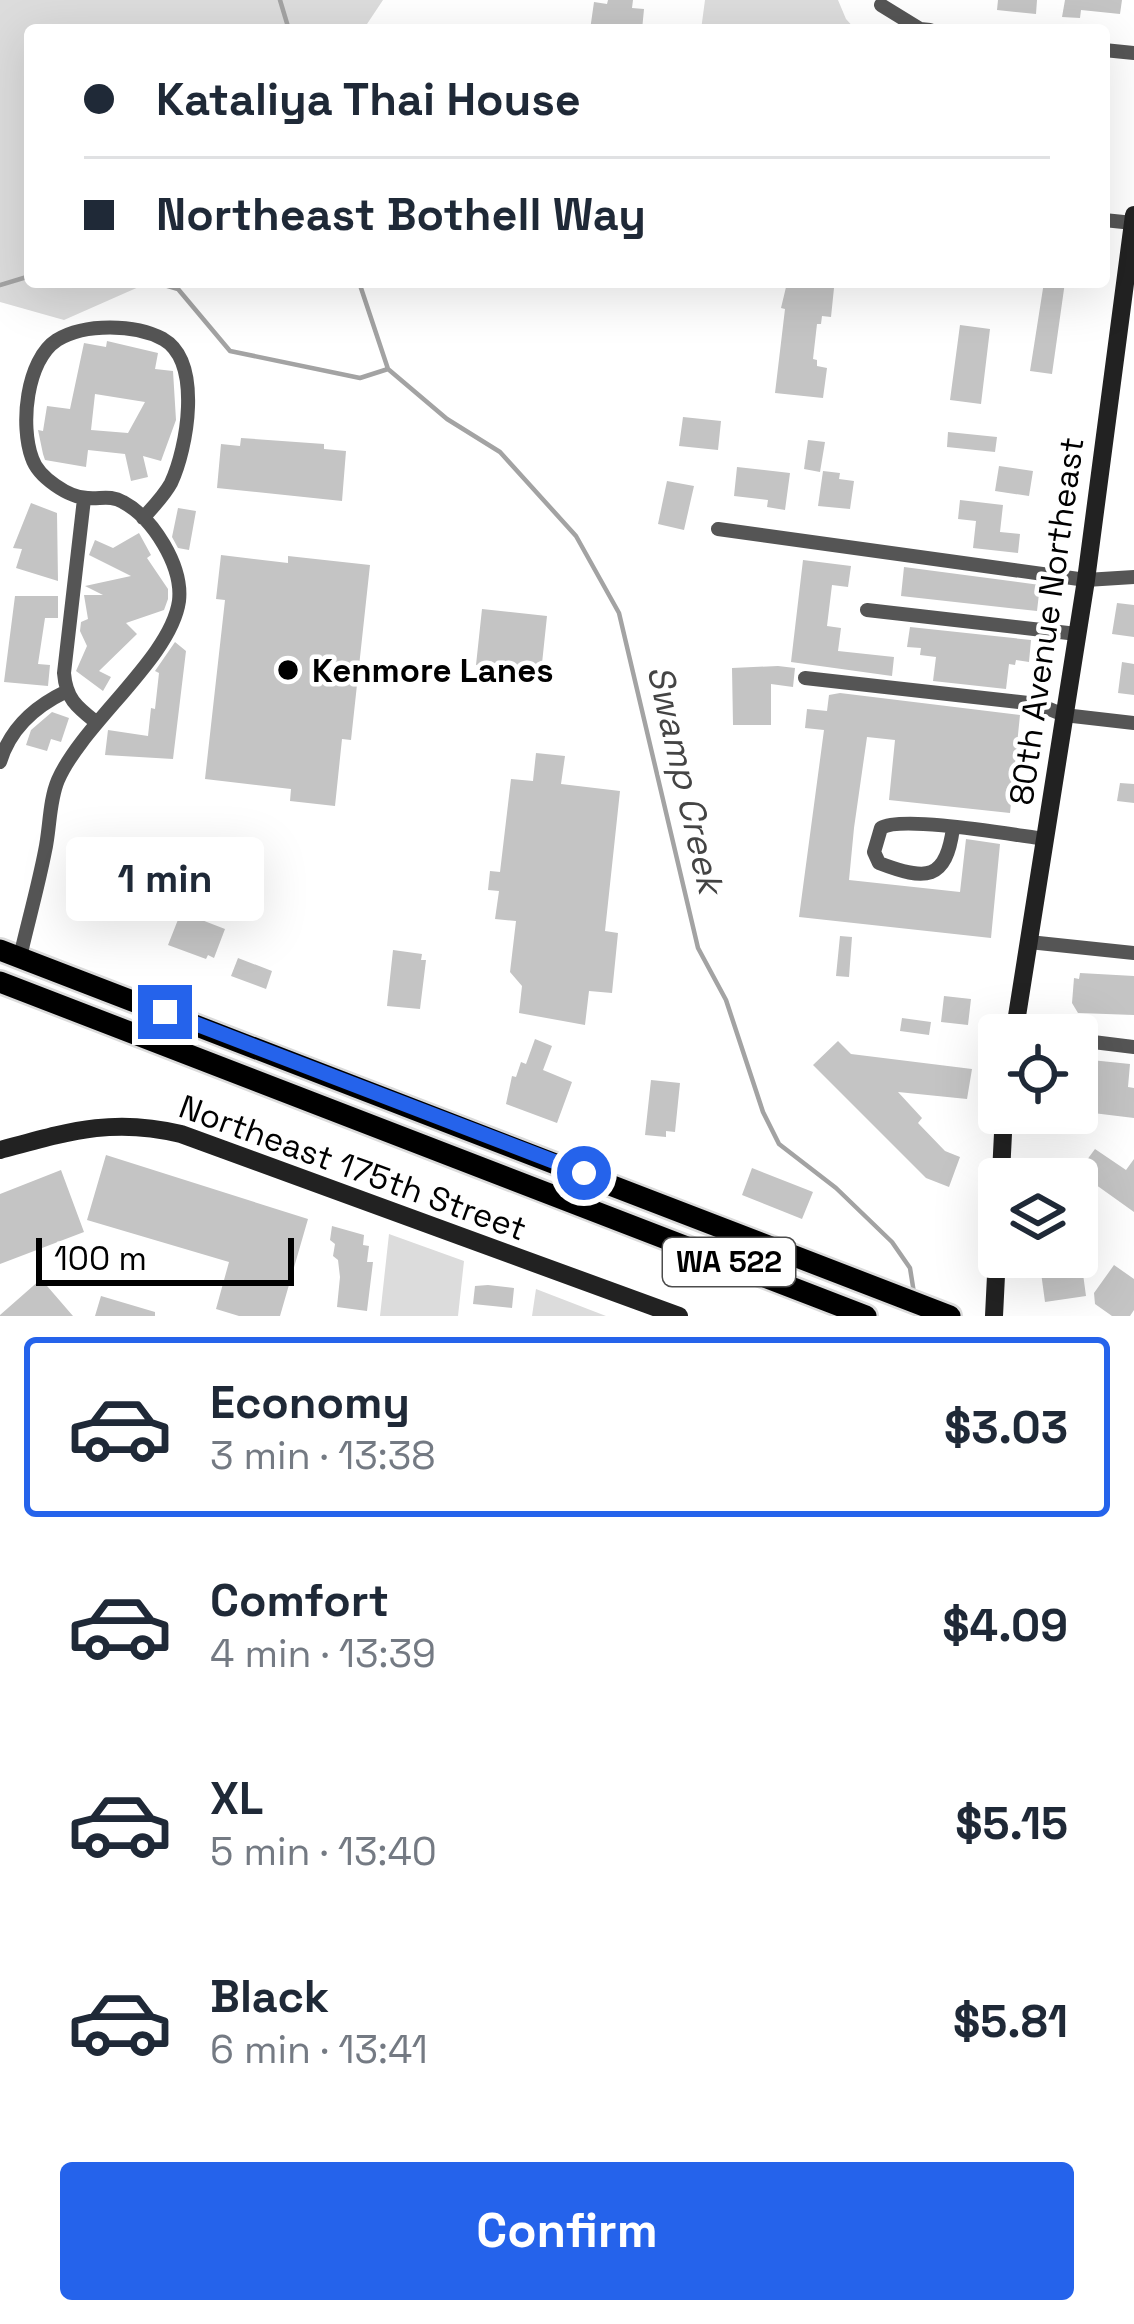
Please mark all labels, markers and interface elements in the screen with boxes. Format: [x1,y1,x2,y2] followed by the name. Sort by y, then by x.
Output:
[156,71,581,128] text: Kataliya Thai House
[156,186,646,243] text: Northeast Bothell Way
[1000,435,1094,808] street label: 80th Avenue Northeast
[312,650,553,692] place label: Kenmore Lanes
[275,657,301,683] marker: Kenmore Lanes
[636,661,734,901] water label: Swamp Creek
[66,838,264,922] callout: 1 min
[117,854,213,903] text: 1 min
[138,985,192,1039] route end
[978,1014,1098,1278] map controls
[978,1014,1098,1134] button: locate
[173,1086,532,1250] street label: Northeast 175th Street
[557,1146,611,1200] route start
[978,1158,1098,1278] button: layers
[36,1232,294,1285] scale bar
[54,1238,147,1280] text: 100 m
[663,1238,795,1286] road number: WA 522
[66,1373,174,1481] icon: car
[210,1374,410,1431] text: Economy
[944,1399,1068,1456] text: $3.03
[210,1431,436,1480] text: 3 min · 13:38
[66,1571,174,1679] icon: car
[210,1572,389,1629] text: Comfort
[942,1597,1068,1654] text: $4.09
[210,1629,436,1678] text: 4 min · 13:39
[66,1769,174,1877] icon: car
[210,1770,263,1827] text: XL
[955,1795,1068,1852] text: $5.15
[210,1827,437,1876] text: 5 min · 13:40
[66,1967,174,2075] icon: car
[210,1968,329,2025] text: Black
[953,1993,1068,2050] text: $5.81
[210,2025,428,2074] text: 6 min · 13:41
[60,2162,1074,2300] button: Confirm

